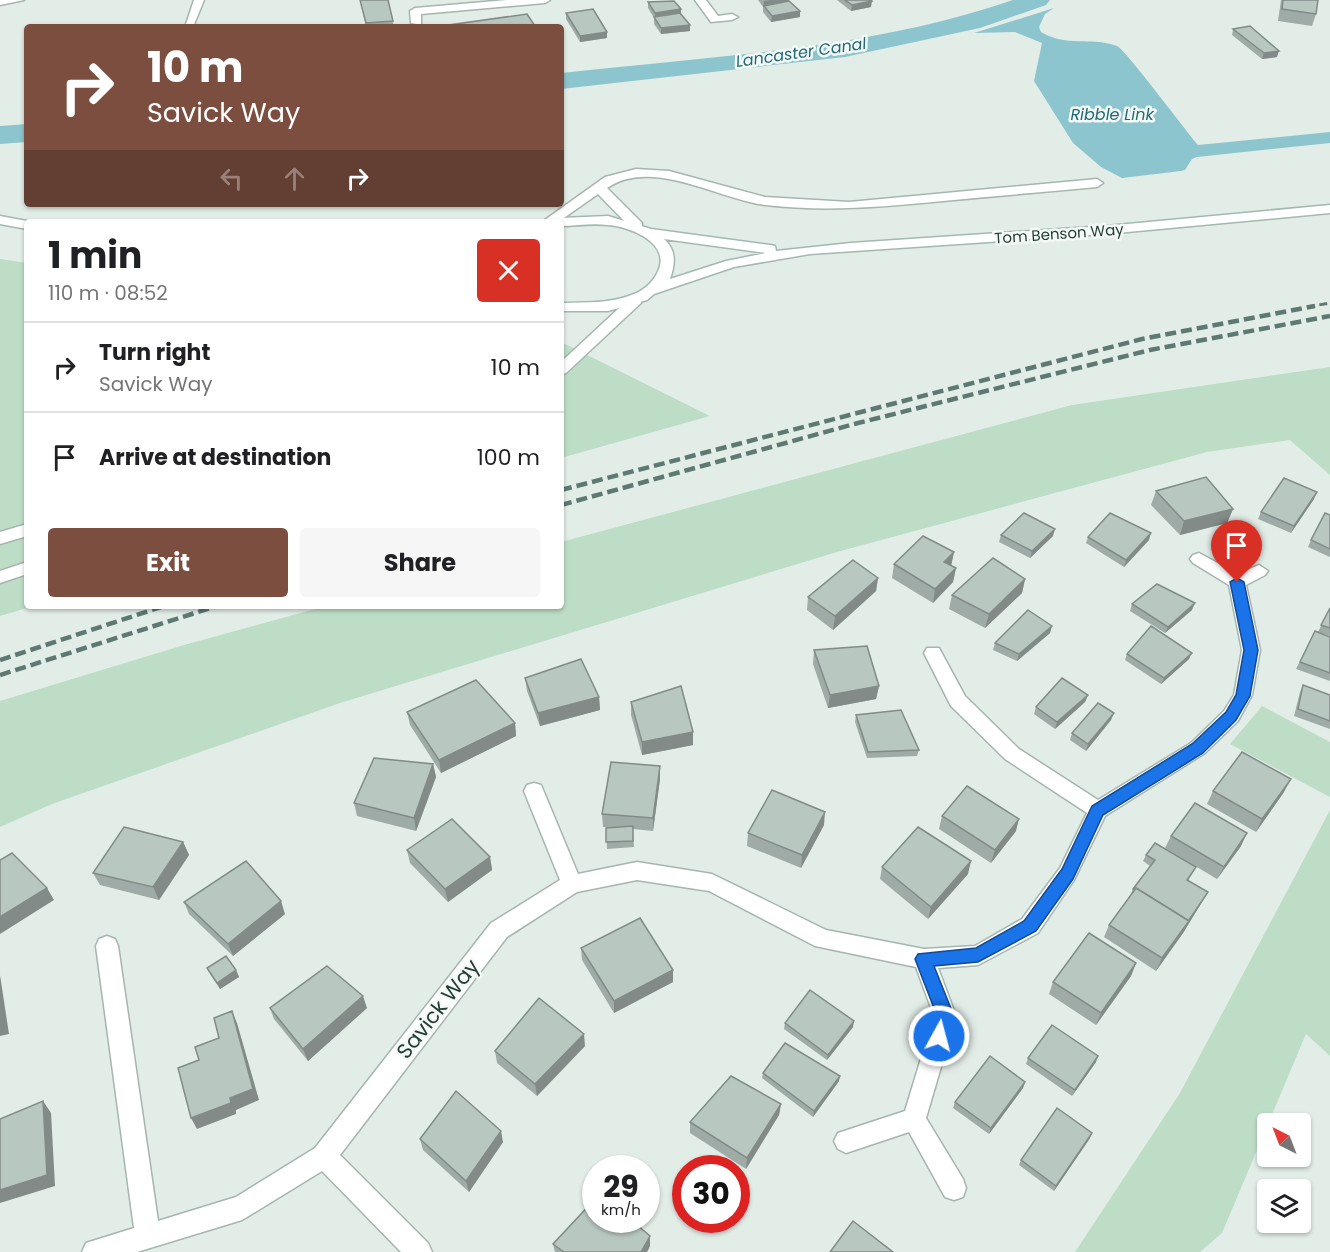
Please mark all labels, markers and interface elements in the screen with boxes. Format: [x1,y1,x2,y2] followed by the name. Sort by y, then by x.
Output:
[734,32,868,73] water label: Lancaster Canal
[147,38,244,97] text: 10 m
[48,48,126,126] icon: right
[147,94,300,131] text: Savick Way
[1070,103,1154,126] water label: Ribble Link
[215,162,248,195] icon: left
[278,162,311,195] icon: ahead
[341,162,374,195] icon: right
[994,218,1125,248] street label: Tom Benson Way
[48,230,142,281] text: 1 min
[477,239,540,302] button: close
[48,279,168,307] text: 110 m · 08:52
[99,337,210,368] text: Turn right
[48,351,81,384] icon: right
[491,352,540,383] text: 10 m
[99,370,212,398] text: Savick Way
[48,441,81,474] icon: arrive
[99,442,331,473] text: Arrive at destination
[477,442,540,473] text: 100 m
[1211,520,1262,582] pin
[48,528,288,597] button: Exit
[300,528,540,597] button: Share
[1220,529,1253,562] icon: arrive
[389,953,486,1065] street label: Savick Way
[907,1004,971,1068] position arrow
[1257,1113,1311,1167] north arrow
[1257,1113,1311,1233] map controls
[672,1155,750,1233] speed limit sign: 30
[603,1165,639,1208] text: 29
[1257,1179,1311,1233] button: layers
[601,1199,641,1220] text: km/h

